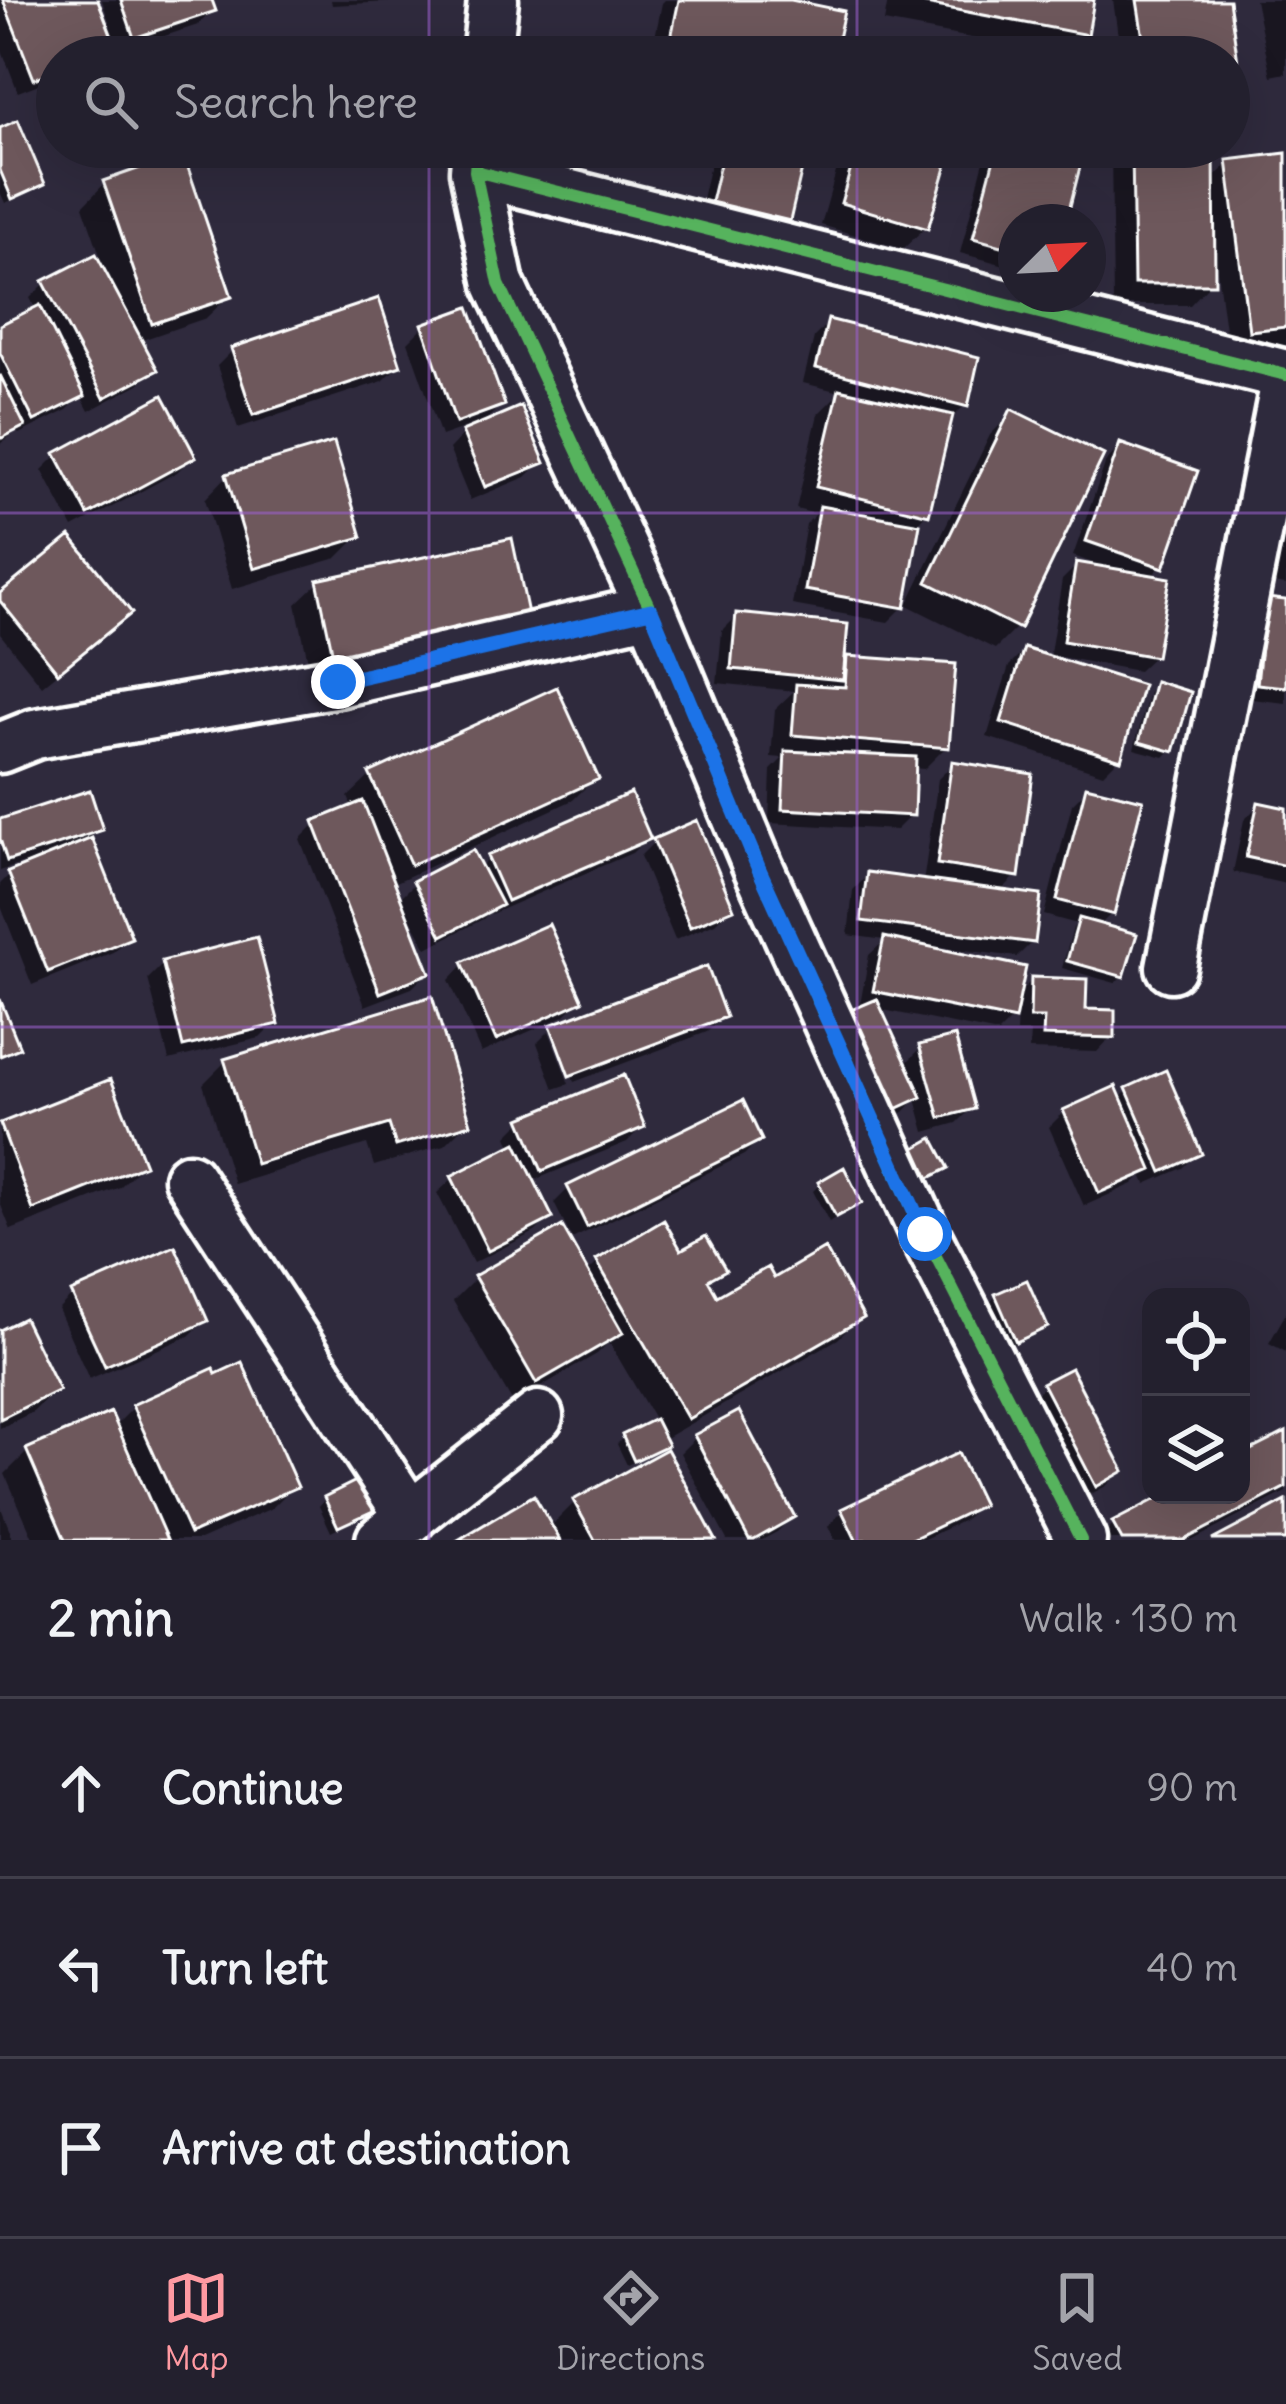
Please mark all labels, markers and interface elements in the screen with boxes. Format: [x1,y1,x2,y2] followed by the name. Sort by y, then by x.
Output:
[36,36,1250,168] search box
[78,69,144,135] icon: search
[174,74,418,130] text: Search here
[998,204,1106,312] north arrow
[311,655,365,709] route end
[898,1207,952,1261] route start
[1142,1288,1250,1504] map controls
[1142,1288,1250,1396] button: locate
[1142,1396,1250,1504] button: layers
[48,1586,174,1650] text: 2 min
[1019,1594,1238,1643] text: Walk · 130 m
[48,1755,114,1821] icon: ahead
[162,1760,344,1816] text: Continue
[1146,1763,1238,1812] text: 90 m
[48,1935,114,2001] icon: left
[162,1940,328,1996] text: Turn left
[1146,1943,1238,1992] text: 40 m
[48,2115,114,2181] icon: arrive
[162,2120,571,2176] text: Arrive at destination
[163,2265,229,2379] tab: Map
[556,2265,705,2379] tab: Directions
[1032,2265,1123,2379] tab: Saved

